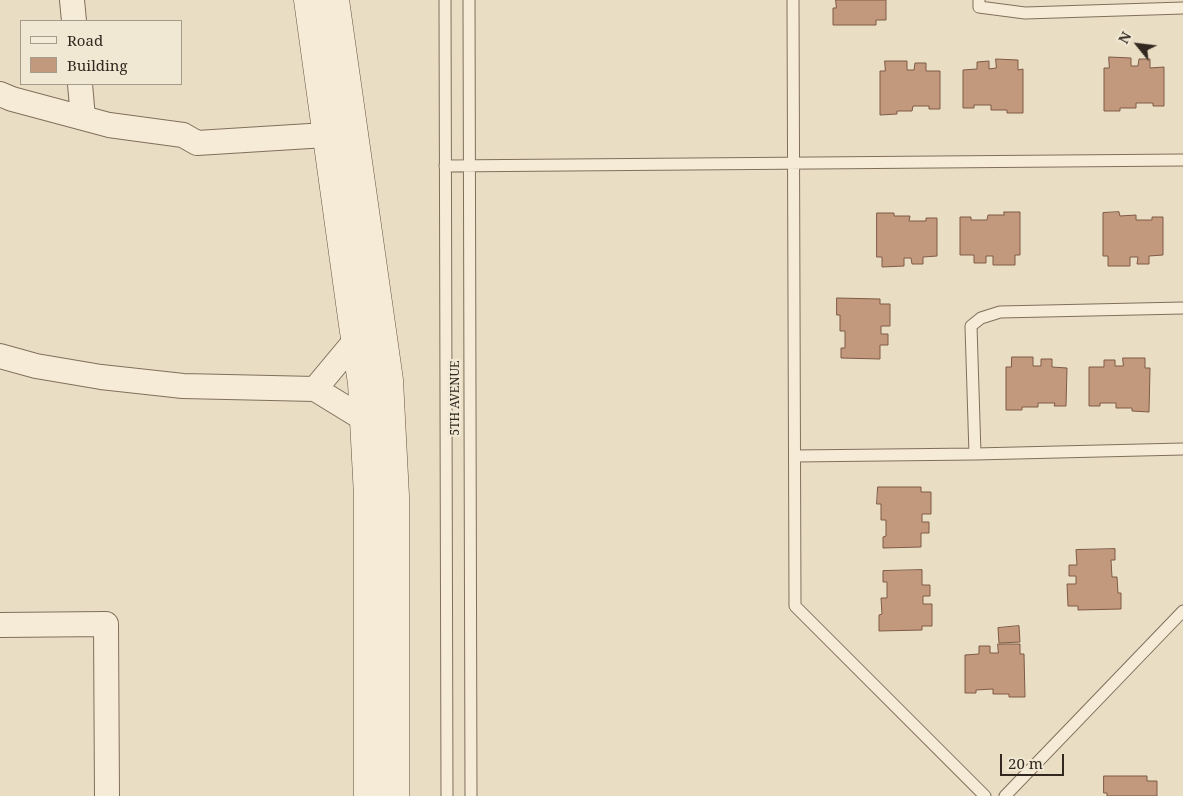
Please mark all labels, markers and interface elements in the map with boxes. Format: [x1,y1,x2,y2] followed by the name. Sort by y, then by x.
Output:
[20,20,182,85] legend
[1113,20,1163,70] north arrow
[1113,28,1135,47] text: N
[67,30,103,50] text: Road
[67,55,128,75] text: Building
[449,360,463,436] street label: 5TH AVENUE
[1003,744,1067,776] scale bar
[1008,753,1043,773] text: 20 m

